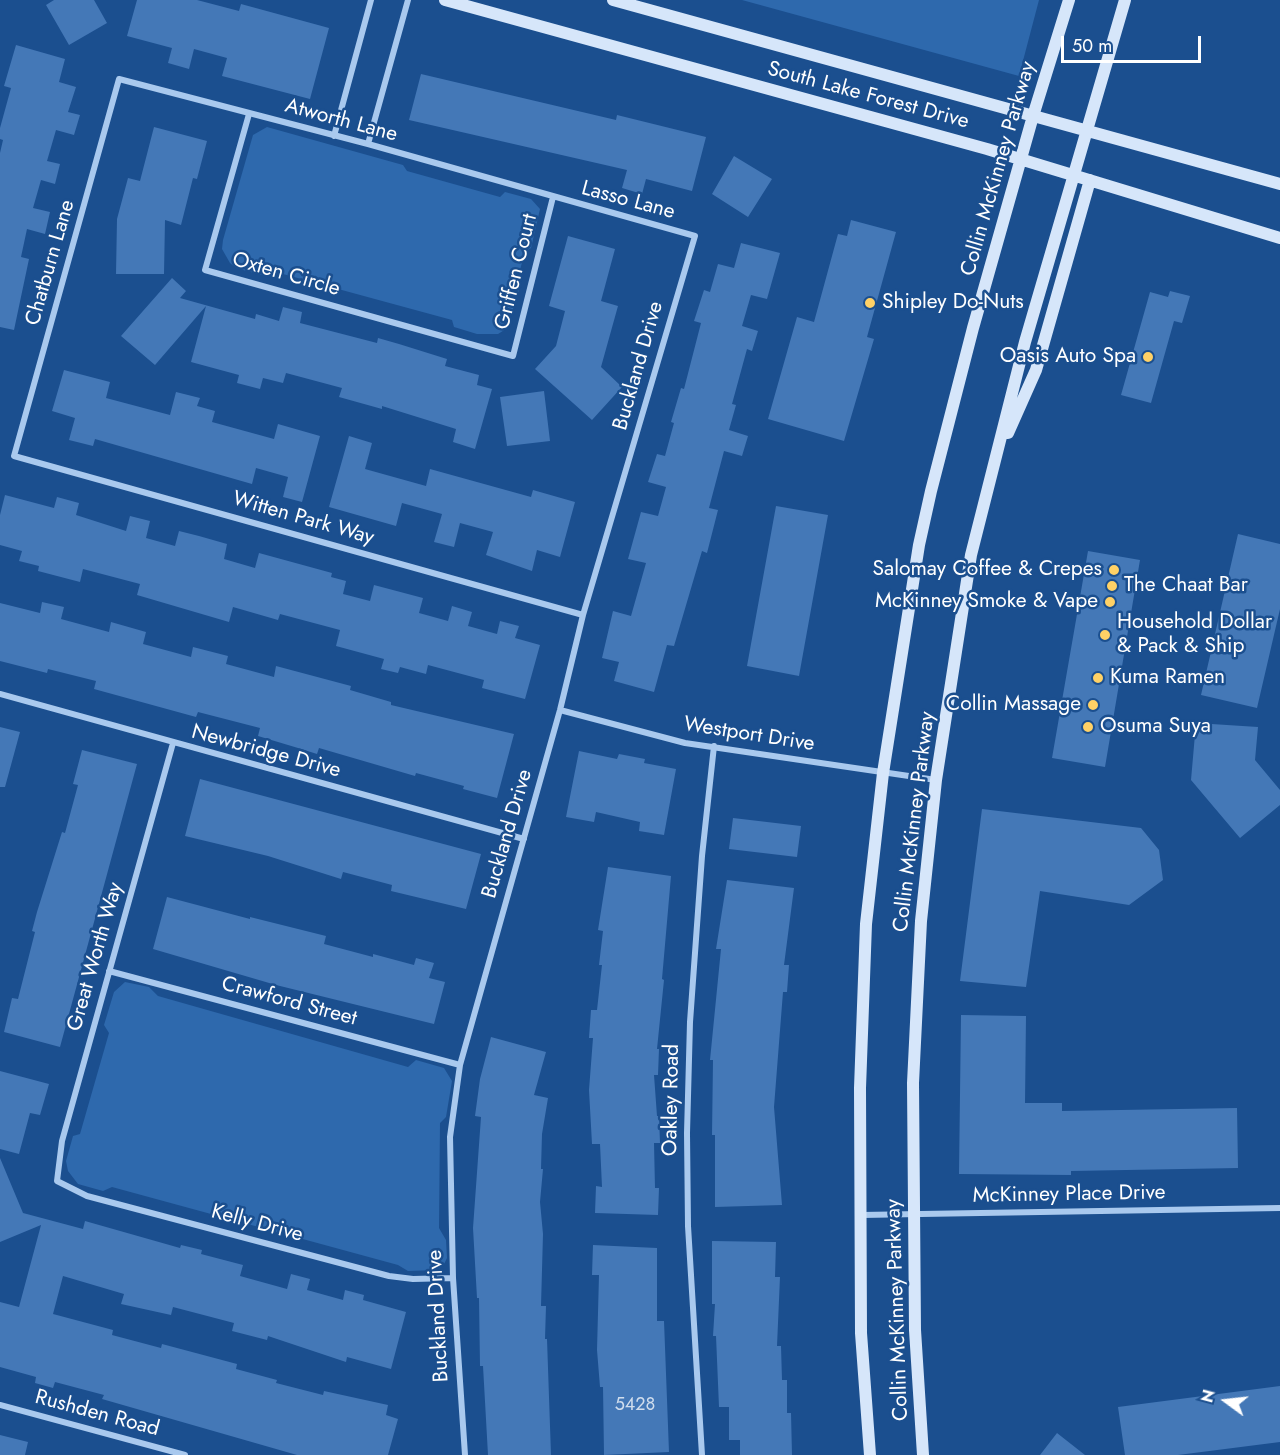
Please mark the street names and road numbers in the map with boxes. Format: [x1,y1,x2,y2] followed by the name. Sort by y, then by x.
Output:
[765,57,971,135] street label: South Lake Forest Drive
[956,59,1042,279] street label: Collin McKinney Parkway
[282,94,400,148] street label: Atworth Lane
[579,176,677,226] street label: Lasso Lane
[21,197,81,329] street label: Chatburn Lane
[490,212,544,332] street label: Griffen Court
[229,248,343,302] street label: Oxten Circle
[609,299,669,433] street label: Buckland Drive
[229,487,377,551] street label: Witten Park Way
[889,710,941,934] street label: Collin McKinney Parkway
[682,712,816,758] street label: Westport Drive
[189,720,343,784] street label: Newbridge Drive
[478,767,538,901] street label: Buckland Drive
[63,880,129,1034] street label: Great Worth Way
[219,972,359,1032] street label: Crawford Street
[658,1044,686,1156] street label: Oakley Road
[972,1181,1166,1209] street label: McKinney Place Drive
[882,1199,914,1421] street label: Collin McKinney Parkway
[208,1200,306,1248] street label: Kelly Drive
[423,1249,455,1383] street label: Buckland Drive
[32,1385,162,1443] street label: Rushden Road

